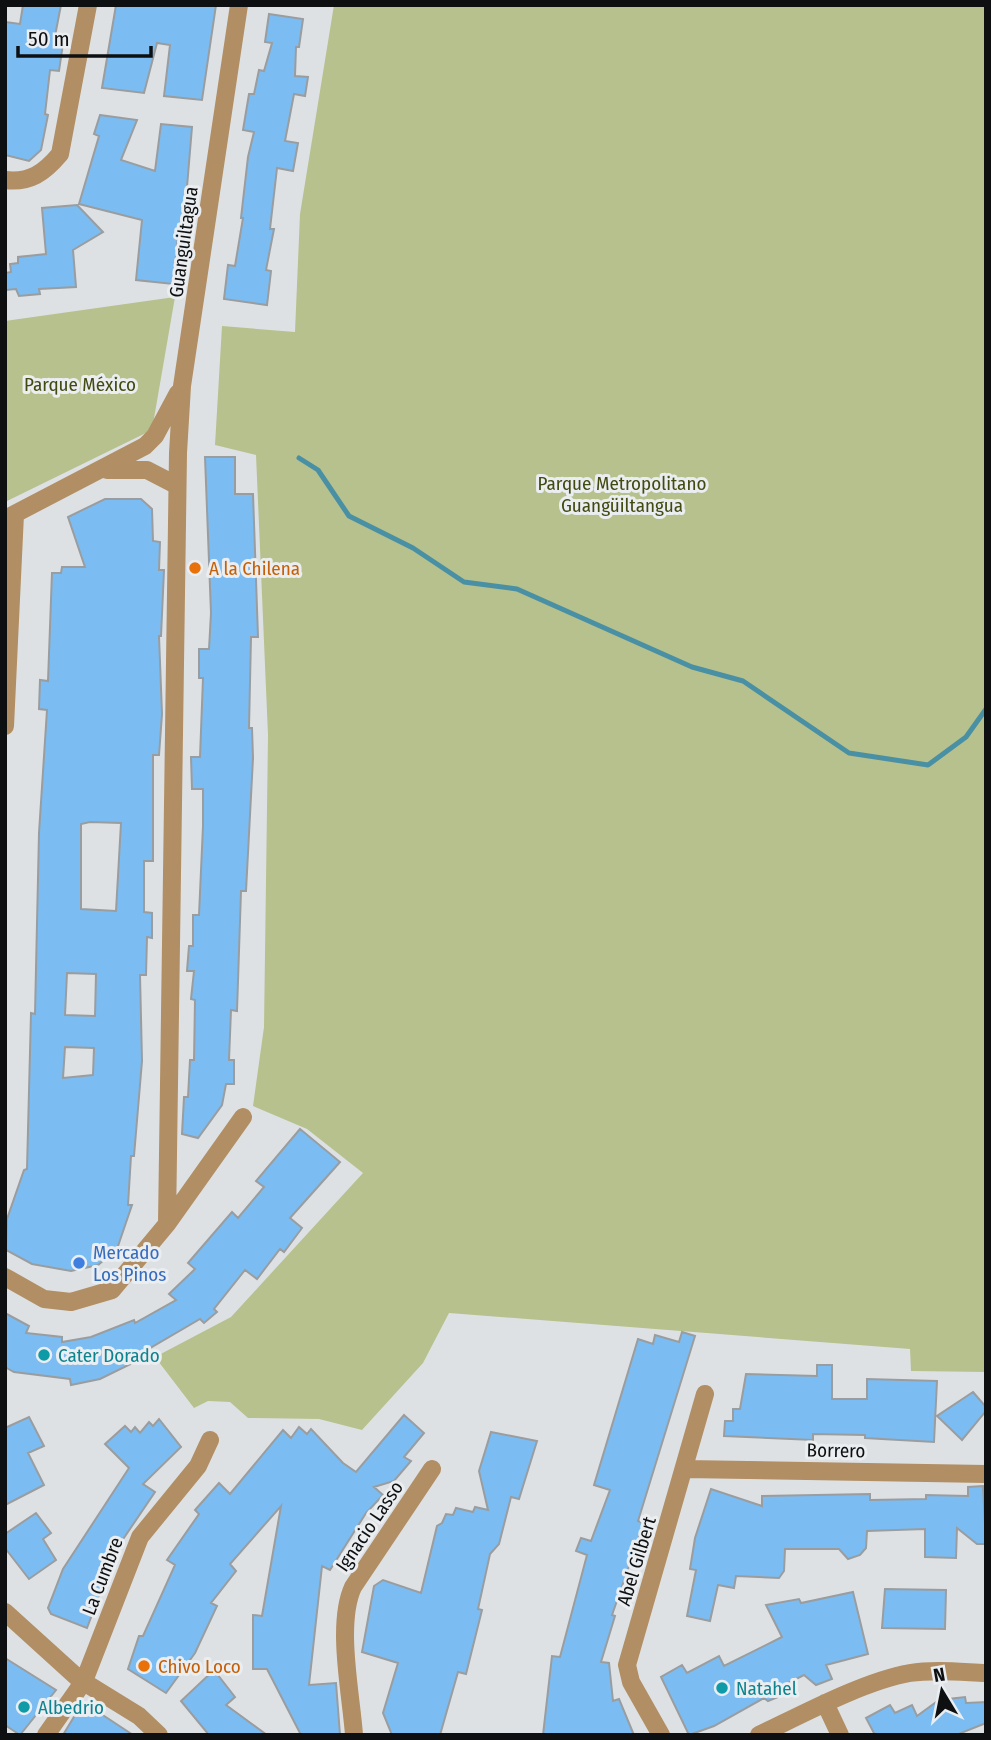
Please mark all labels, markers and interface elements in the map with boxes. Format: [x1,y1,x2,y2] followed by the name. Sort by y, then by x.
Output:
[18,14,150,58] scale bar
[28,26,70,52] text: 50 m
[164,185,203,299] street label: Guanguiltagua
[24,373,136,396] park label: Parque México
[538,472,706,517] park label: Parque Metropolitano Guangüiltangua
[209,557,300,580] place label: A la Chilena
[187,560,203,576] marker: A la Chilena
[93,1241,166,1286] place label: Mercado Los Pinos
[71,1255,87,1271] marker: Mercado Los Pinos
[58,1344,160,1367] place label: Cater Dorado
[36,1347,52,1363] marker: Cater Dorado
[806,1438,865,1463] street label: Borrero
[331,1477,408,1576] street label: Ignacio Lasso
[612,1513,661,1608] street label: Abel Gilbert
[77,1534,128,1618] street label: La Cumbre
[158,1655,241,1678] place label: Chivo Loco
[907,1656,977,1726] north arrow
[136,1658,152,1674] marker: Chivo Loco
[932,1662,947,1687] text: N
[736,1677,797,1700] place label: Natahel
[714,1680,730,1696] marker: Natahel
[38,1696,104,1719] place label: Albedrio
[16,1699,32,1715] marker: Albedrio

